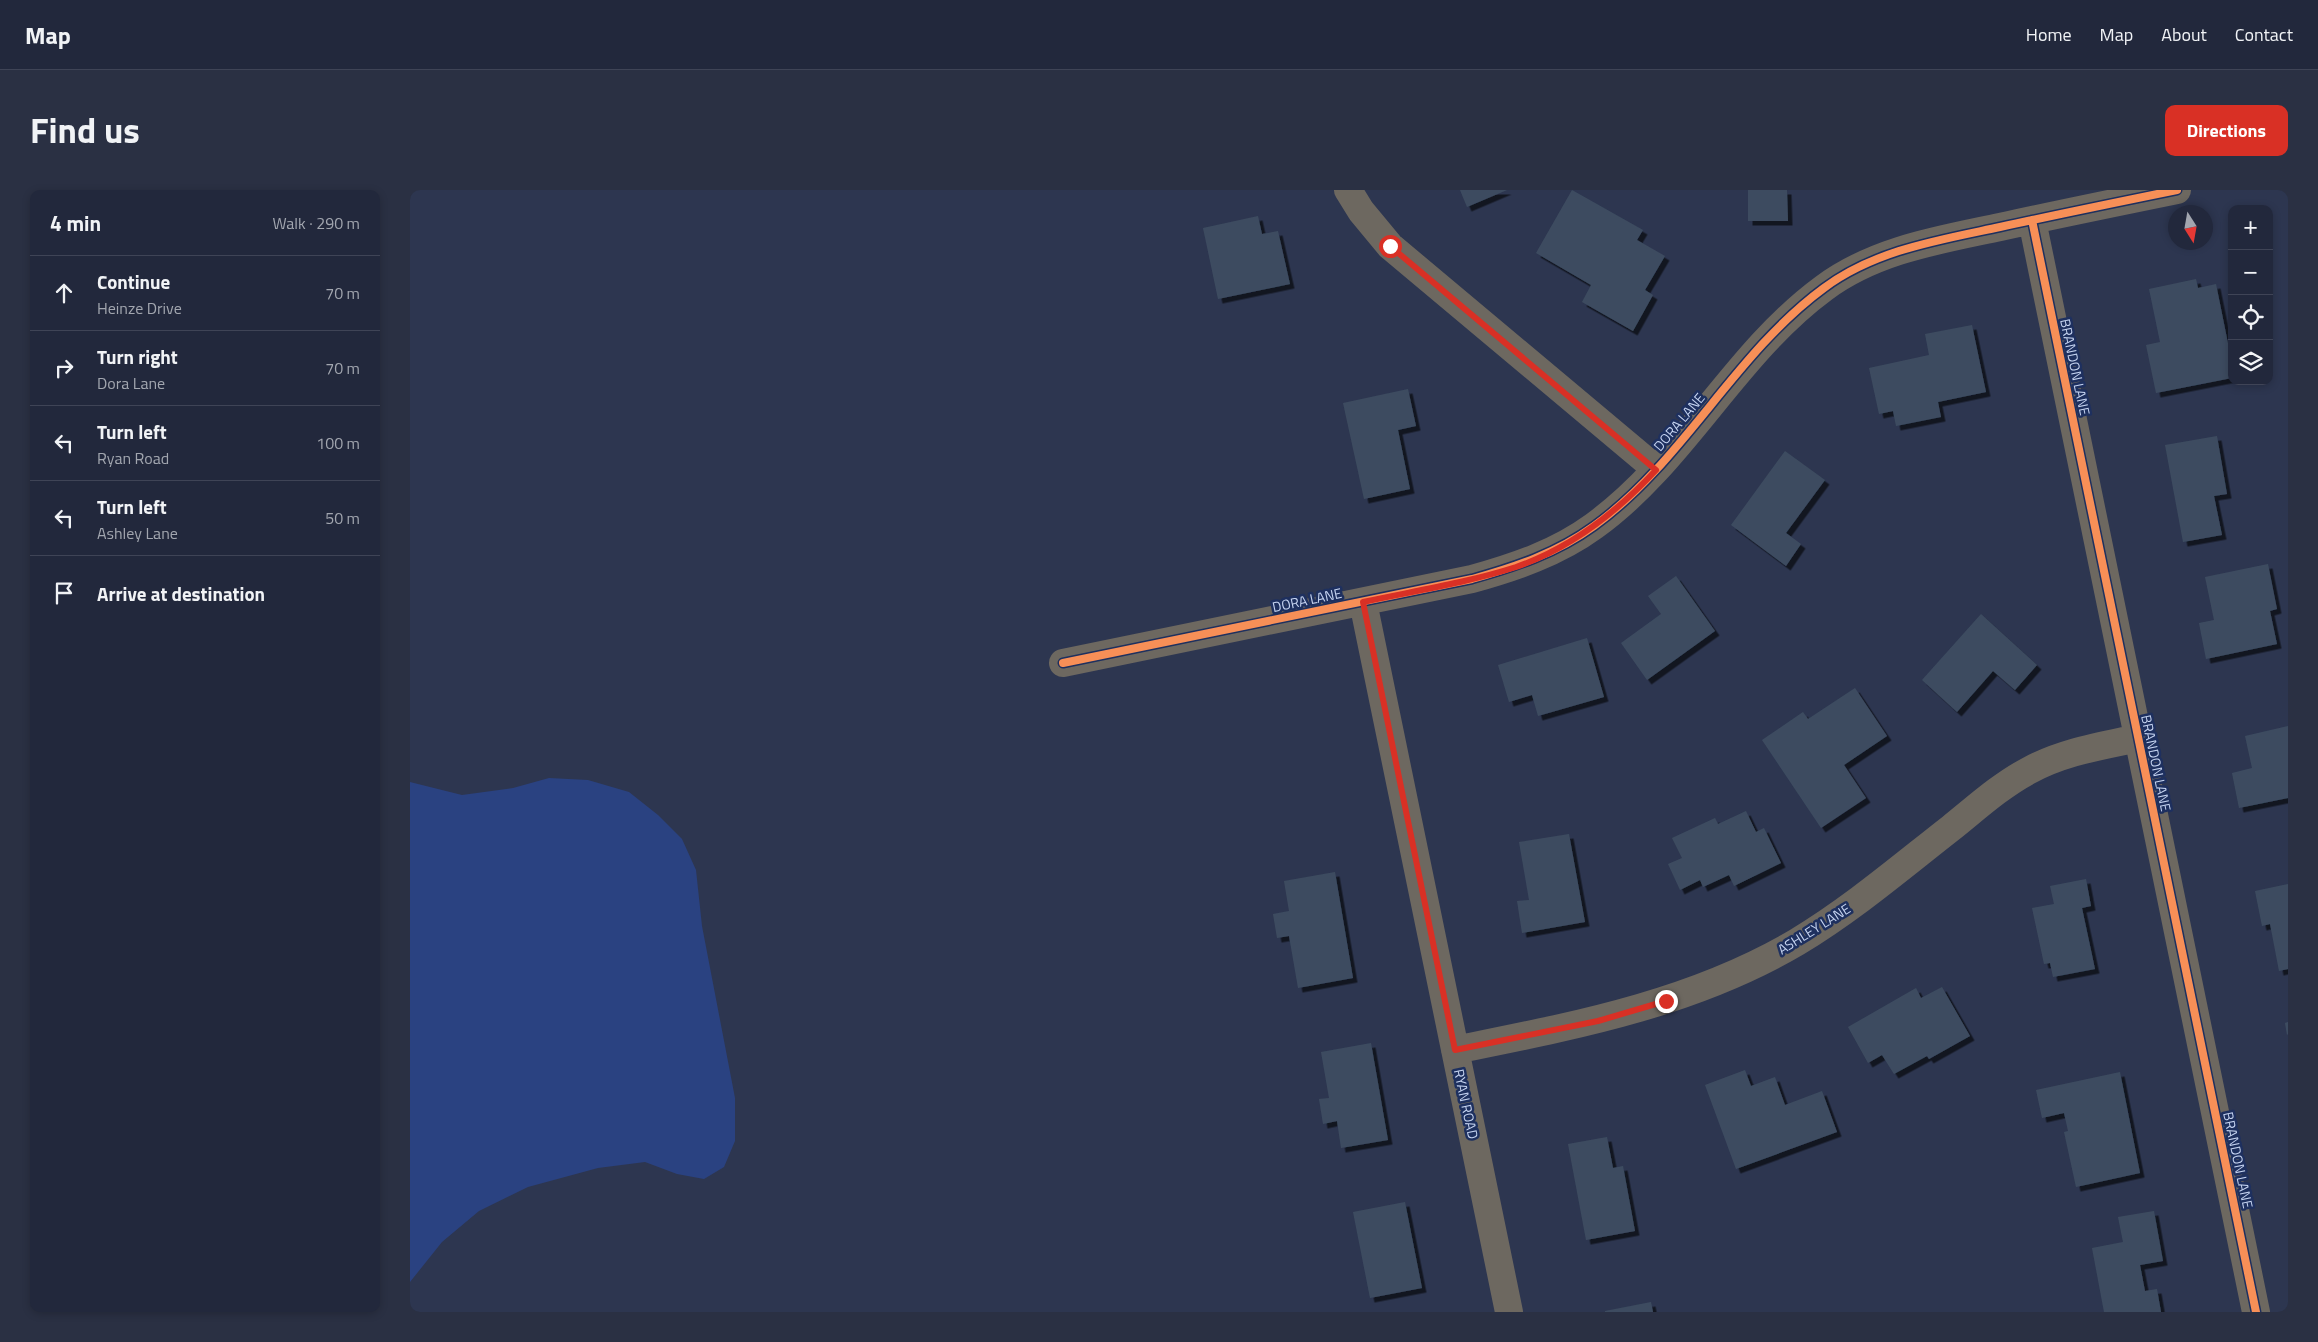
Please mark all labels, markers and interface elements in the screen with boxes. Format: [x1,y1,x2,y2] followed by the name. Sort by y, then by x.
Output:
[25,17,71,53] text: Map
[2026,21,2072,48] text: Home
[2100,21,2133,48] text: Map
[2161,21,2207,48] text: About
[2235,21,2293,48] text: Contact
[30,103,140,157] text: Find us
[2165,105,2288,156] button: Directions
[2168,205,2213,250] north arrow
[2228,205,2273,385] map controls
[2228,205,2273,250] button: +
[50,207,101,239] text: 4 min
[272,211,360,235] text: Walk · 290 m
[1379,235,1402,258] route start
[2228,250,2273,295] button: −
[97,267,170,296] text: Continue
[50,279,78,307] icon: ahead
[325,281,360,305] text: 70 m
[2228,295,2273,340] button: locate
[97,296,182,320] text: Heinze Drive
[2055,317,2096,417] street label: BRANDON LANE
[2228,340,2273,385] button: layers
[97,342,178,371] text: Turn right
[50,354,78,382] icon: right
[325,356,360,380] text: 70 m
[97,371,165,395] text: Dora Lane
[1648,388,1709,455] street label: DORA LANE
[97,417,167,446] text: Turn left
[50,429,78,457] icon: left
[316,431,360,455] text: 100 m
[97,446,169,470] text: Ryan Road
[97,492,167,521] text: Turn left
[50,504,78,532] icon: left
[325,506,360,530] text: 50 m
[97,521,178,545] text: Ashley Lane
[50,579,78,607] icon: arrive
[97,579,265,608] text: Arrive at destination
[1270,582,1344,617] street label: DORA LANE
[2136,713,2177,813] street label: BRANDON LANE
[1773,898,1855,959] street label: ASHLEY LANE
[1655,990,1678,1013] route end
[1449,1067,1484,1141] street label: RYAN ROAD
[2218,1110,2259,1210] street label: BRANDON LANE

